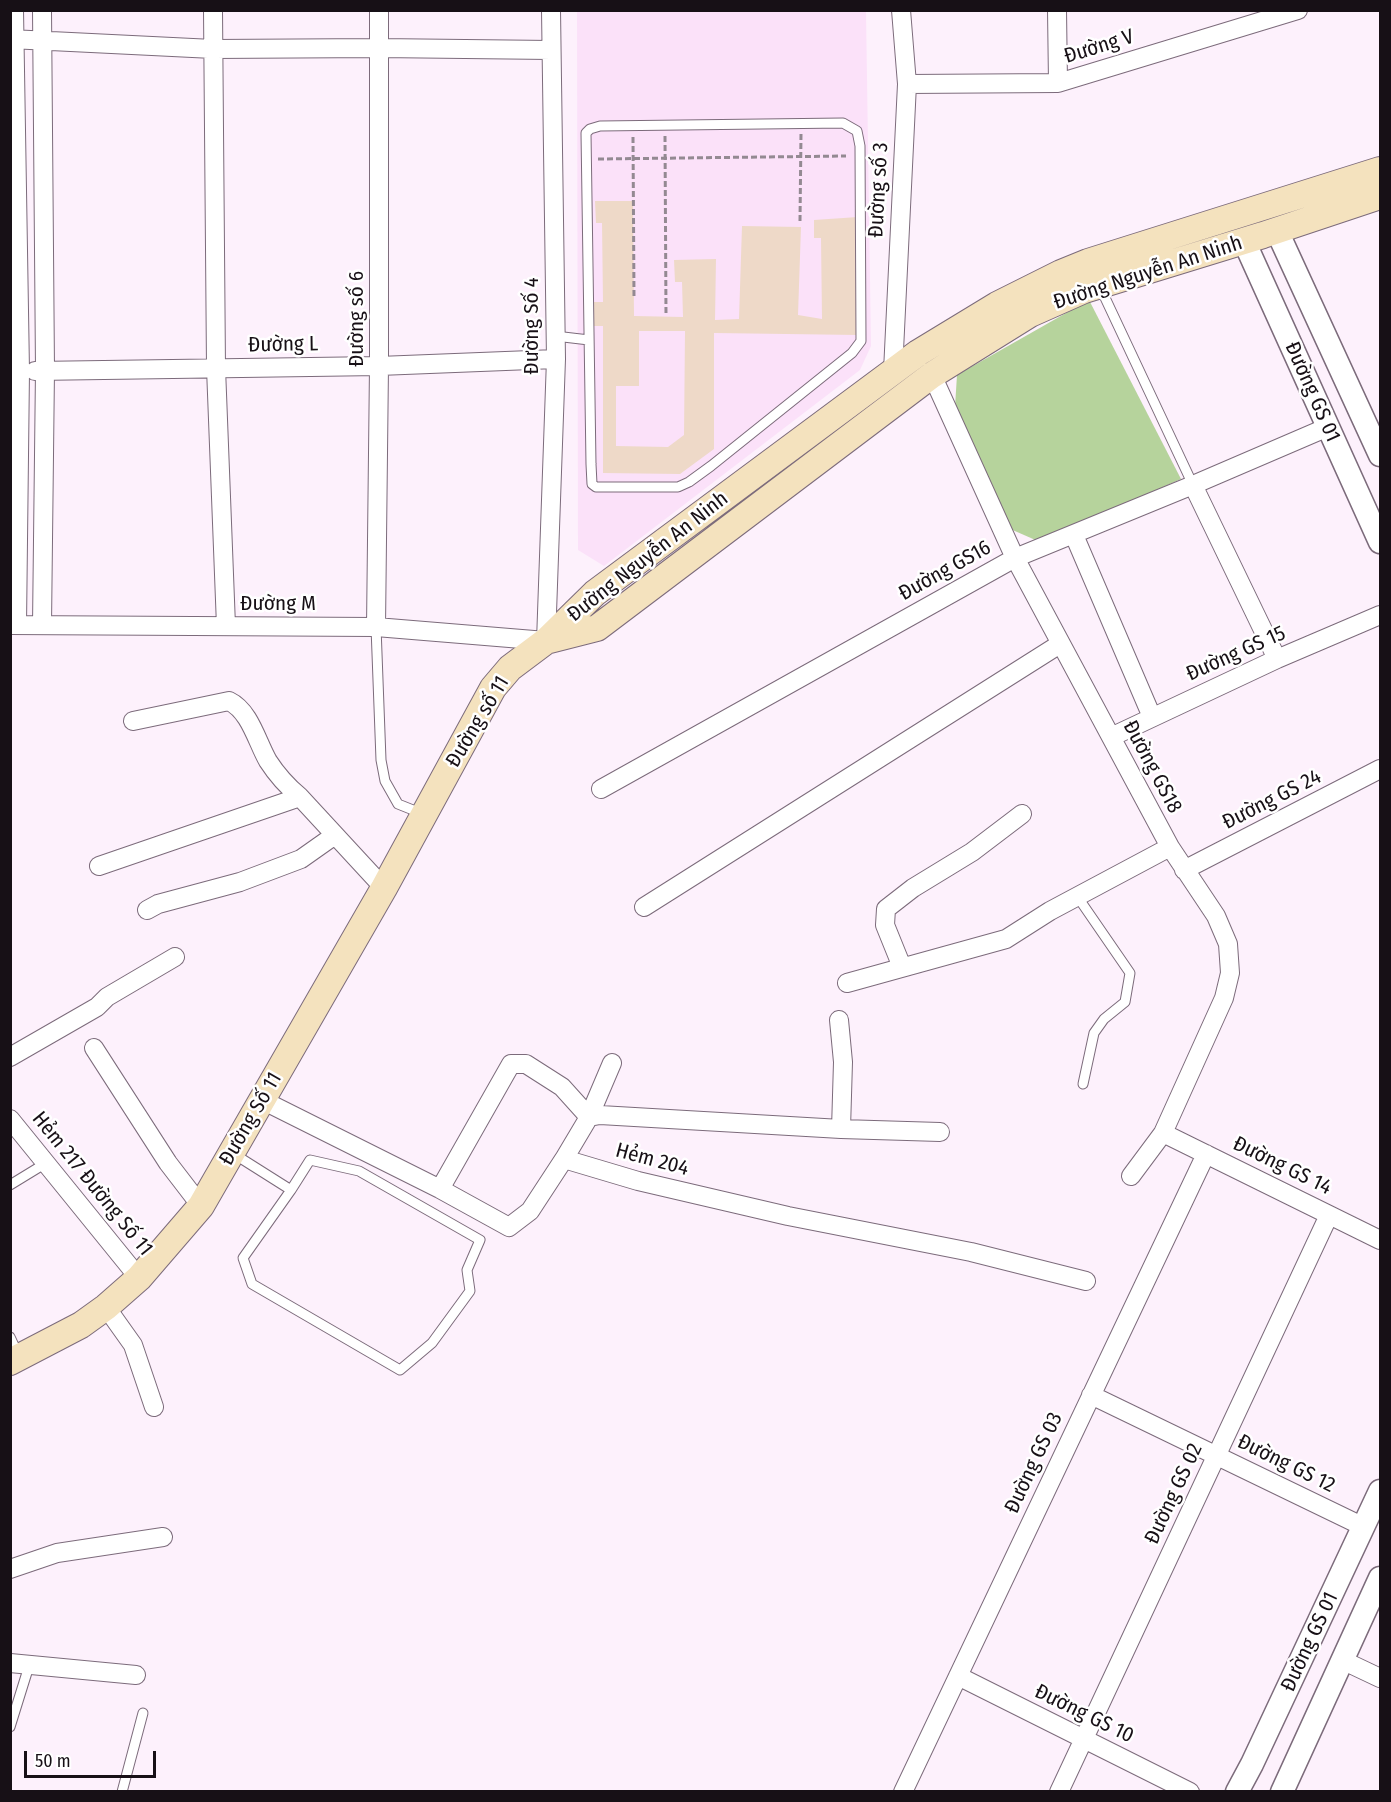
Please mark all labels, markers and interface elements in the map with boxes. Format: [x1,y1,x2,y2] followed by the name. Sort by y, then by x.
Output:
[1061,24,1137,70] street label: Đường V
[864,142,894,238] street label: Đường số 3
[1050,231,1246,315] street label: Đường Nguyễn An Ninh
[344,271,370,367] street label: Đường số 6
[519,277,545,375] street label: Đường Số 4
[248,332,318,358] street label: Đường L
[1279,338,1345,446] street label: Đường GS 01
[563,486,733,628] street label: Đường Nguyễn An Ninh
[895,535,995,607] street label: Đường GS16
[240,591,316,617] street label: Đường M
[1182,621,1290,687] street label: Đường GS 15
[441,672,515,772] street label: Đường số 11
[1117,716,1187,818] street label: Đường GS18
[1218,764,1326,836] street label: Đường GS 24
[214,1068,288,1170] street label: Đường Số 11
[26,1107,158,1261] street label: Hẻm 217 Đường Số 11
[1229,1131,1335,1201] street label: Đường GS 14
[613,1138,691,1182] street label: Hẻm 204
[1000,1409,1068,1517] street label: Đường GS 03
[1233,1430,1339,1498] street label: Đường GS 12
[1140,1440,1208,1548] street label: Đường GS 02
[1276,1588,1344,1696] street label: Đường GS 01
[1030,1679,1138,1749] street label: Đường GS 10
[27,1739,159,1777] scale bar
[35,1750,71,1772] text: 50 m

